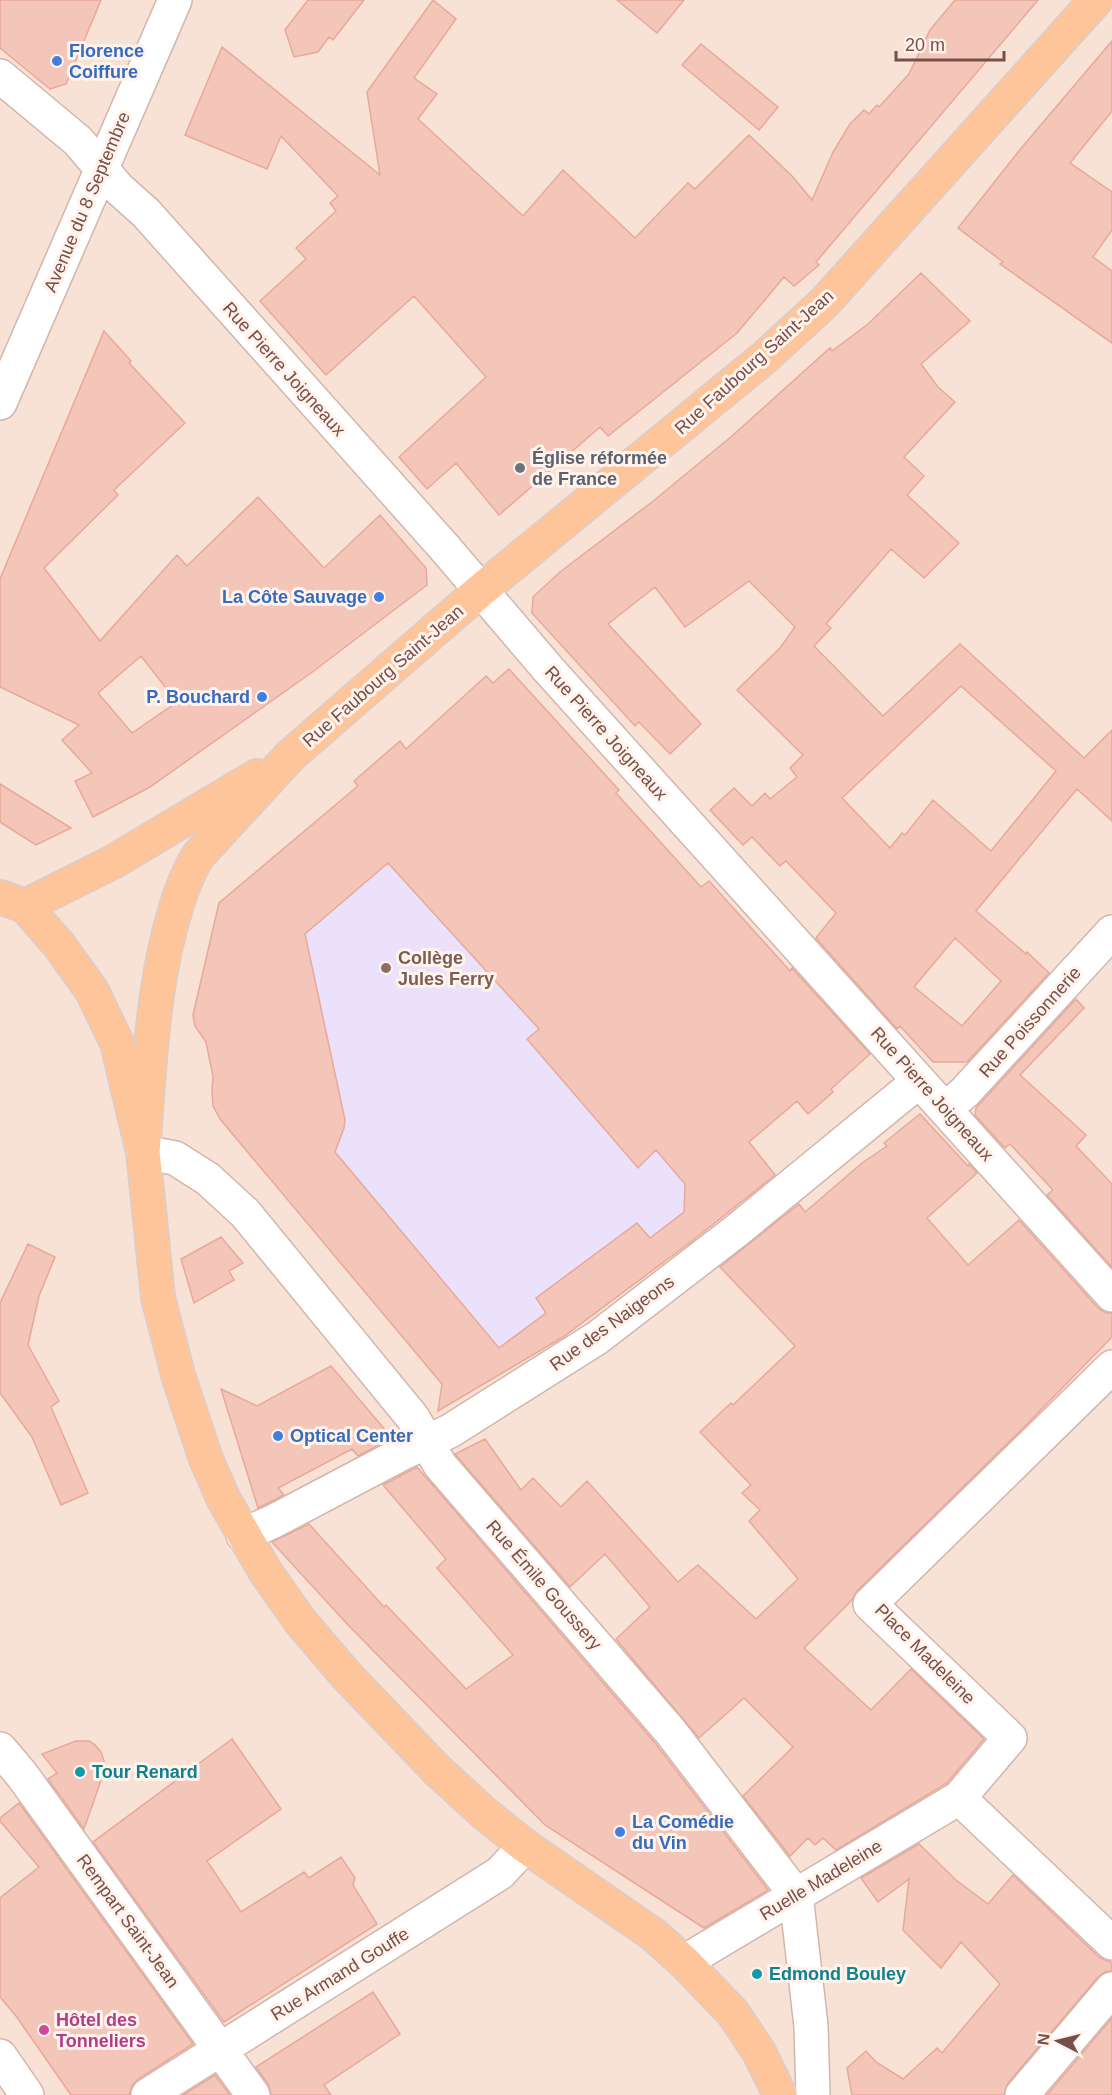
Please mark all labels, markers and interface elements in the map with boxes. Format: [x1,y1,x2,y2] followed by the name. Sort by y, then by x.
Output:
[896,24,1004,62] scale bar
[905,35,945,55] text: 20 m
[69,41,144,82] place label: Florence Coiffure
[50,54,64,68] marker: Florence Coiffure
[40,109,134,295] street label: Avenue du 8 Septembre
[671,286,837,438] street label: Rue Faubourg Saint-Jean
[219,298,349,440] street label: Rue Pierre Joigneaux
[532,447,667,489] place label: Église réformée de France
[513,461,527,475] marker: Église réformée de France
[222,587,367,607] place label: La Côte Sauvage
[372,590,386,604] marker: La Côte Sauvage
[299,601,467,751] street label: Rue Faubourg Saint-Jean
[541,662,671,804] street label: Rue Pierre Joigneaux
[146,687,250,707] place label: P. Bouchard
[255,690,269,704] marker: P. Bouchard
[398,948,494,989] place label: Collège Jules Ferry
[379,961,393,975] marker: Collège Jules Ferry
[975,963,1085,1081] street label: Rue Poissonnerie
[867,1023,997,1165] street label: Rue Pierre Joigneaux
[546,1271,678,1375] street label: Rue des Naigeons
[290,1426,413,1446] place label: Optical Center
[271,1429,285,1443] marker: Optical Center
[482,1516,606,1654] street label: Rue Émile Goussery
[871,1600,979,1708] street label: Place Madeleine
[92,1762,198,1782] place label: Tour Renard
[73,1765,87,1779] marker: Tour Renard
[632,1812,734,1853] place label: La Comédie du Vin
[613,1825,627,1839] marker: La Comédie du Vin
[756,1836,886,1924] street label: Ruelle Madeleine
[73,1850,183,1992] street label: Rempart Saint-Jean
[267,1923,413,2025] street label: Rue Armand Gouffe
[769,1964,906,1984] place label: Edmond Bouley
[750,1967,764,1981] marker: Edmond Bouley
[56,2010,146,2051] place label: Hôtel des Tonneliers
[1028,2011,1088,2071] north arrow
[37,2023,51,2037] marker: Hôtel des Tonneliers
[1034,2032,1053,2046] text: N

